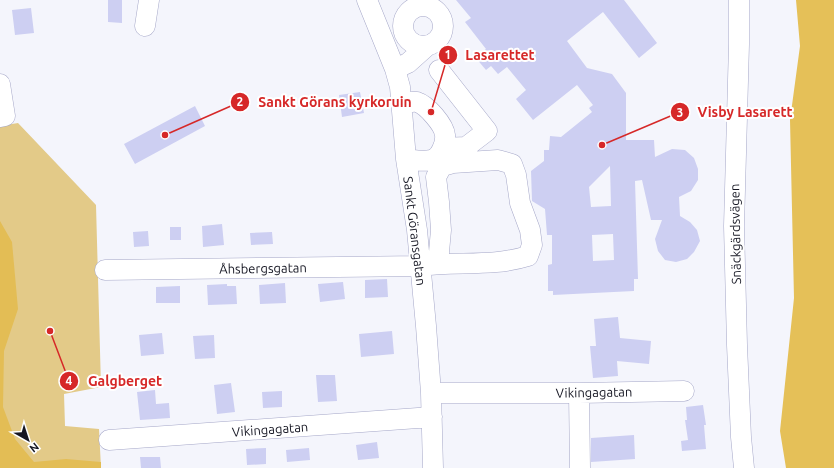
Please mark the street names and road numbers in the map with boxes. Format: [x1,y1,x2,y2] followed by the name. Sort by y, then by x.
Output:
[401,176,429,286] street label: Sankt Göransgatan
[727,184,743,284] street label: Snäckgärdsvägen
[219,260,307,276] street label: Åhsbergsgatan
[556,384,632,400] street label: Vikingagatan
[231,419,309,439] street label: Vikingagatan

